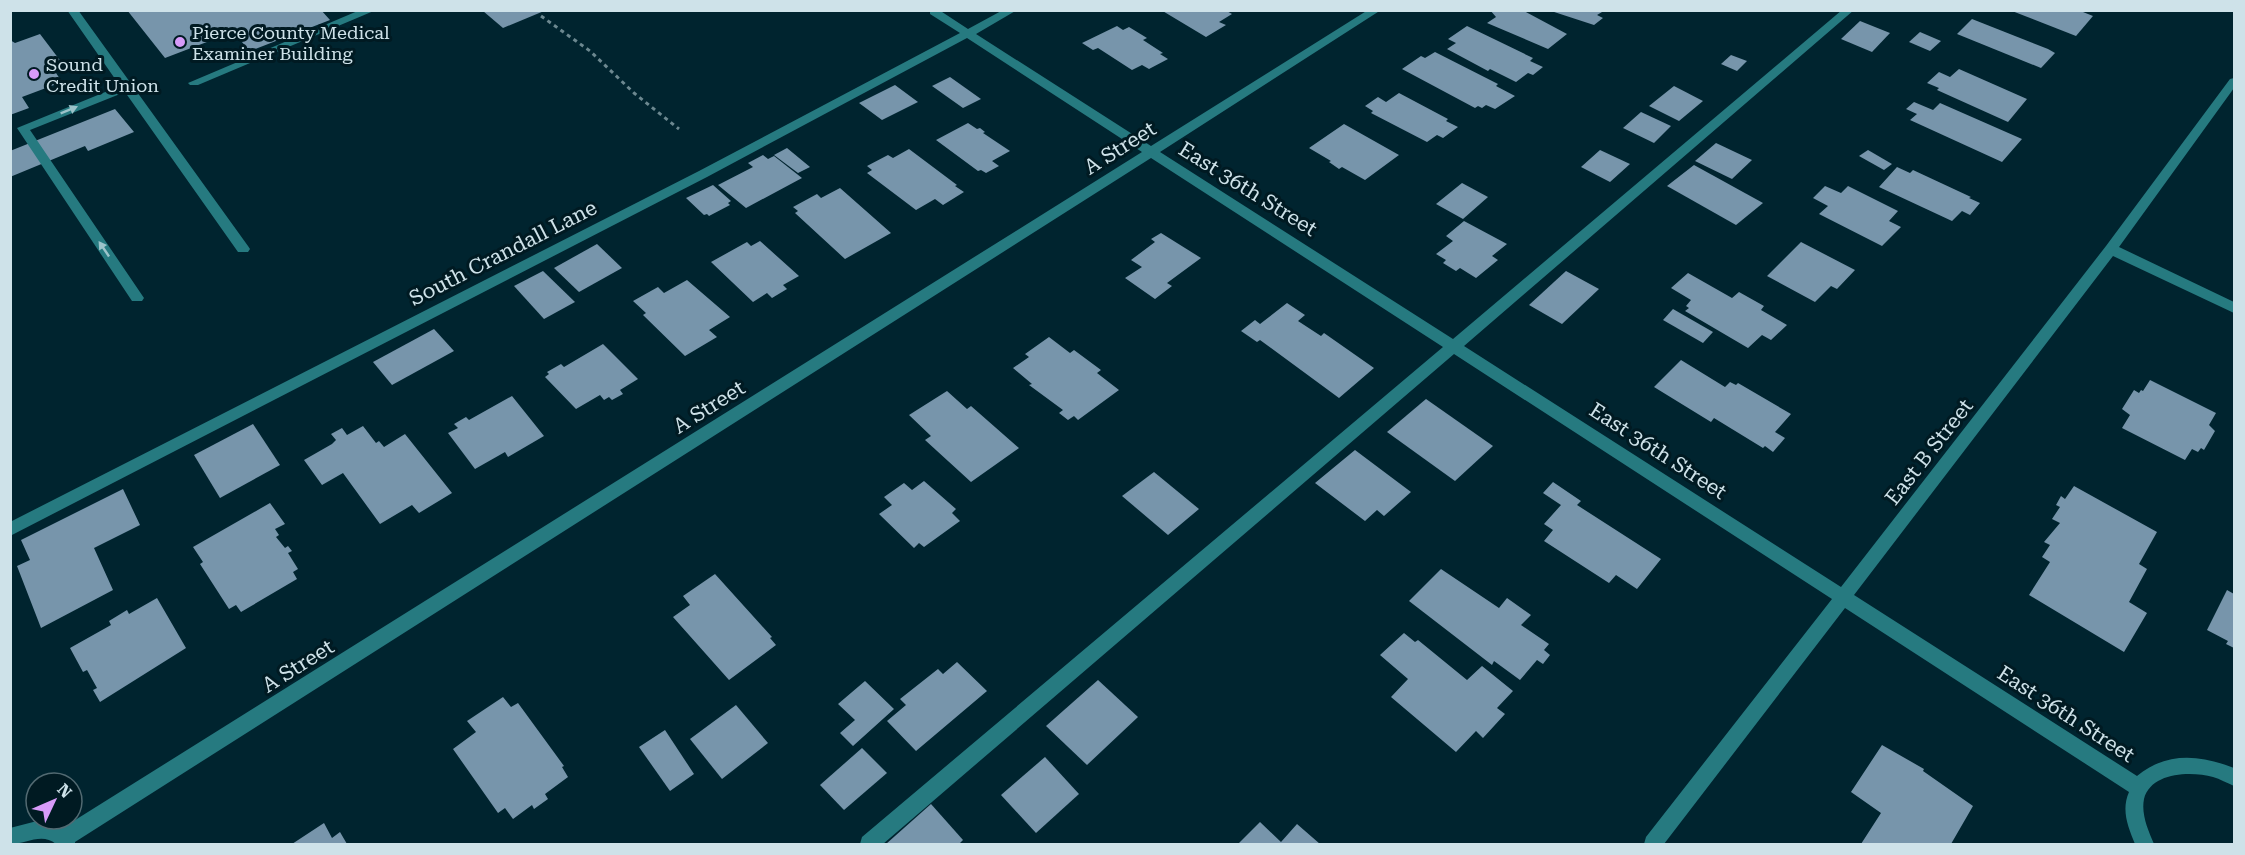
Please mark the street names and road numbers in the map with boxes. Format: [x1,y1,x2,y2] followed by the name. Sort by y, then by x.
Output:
[1080,116,1161,179] street label: A Street
[1174,137,1322,241] street label: East 36th Street
[405,195,601,311] street label: South Crandall Lane
[669,375,750,438] street label: A Street
[1880,394,1978,510] street label: East B Street
[1585,398,1731,504] street label: East 36th Street
[258,634,339,697] street label: A Street
[1993,661,2139,767] street label: East 36th Street

